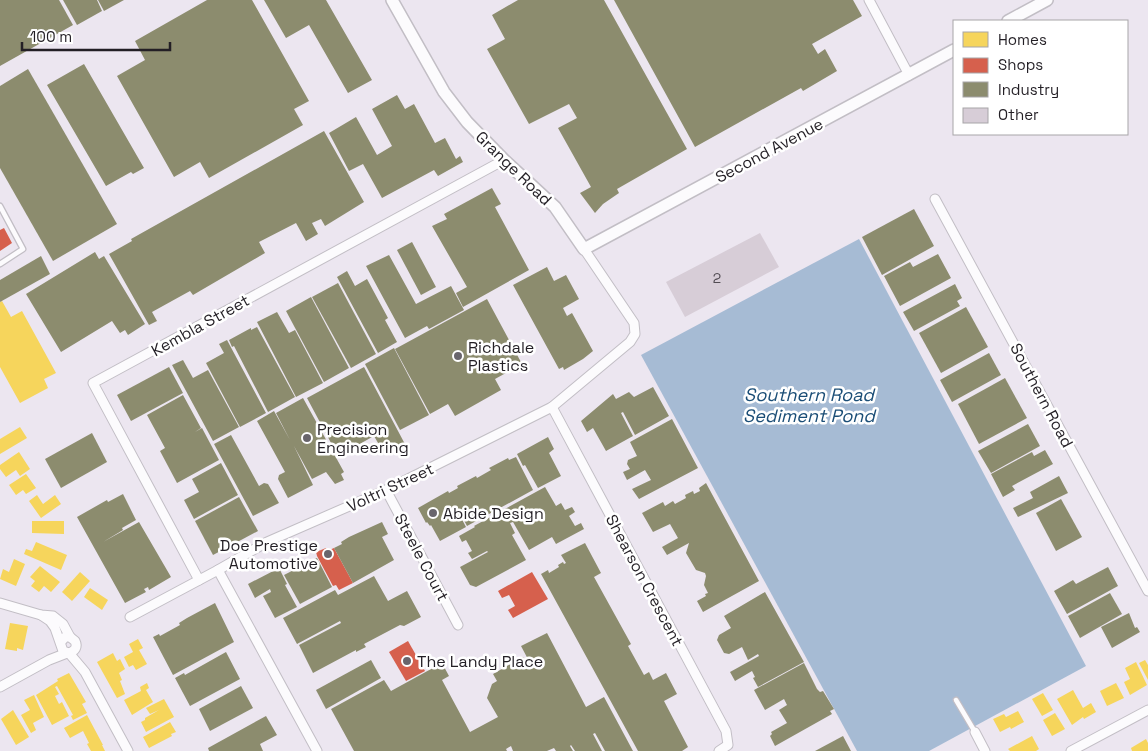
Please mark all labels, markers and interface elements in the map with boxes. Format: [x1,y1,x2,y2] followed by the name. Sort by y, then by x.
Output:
[22,20,170,52] scale bar
[953,20,1128,135] legend
[30,27,72,46] text: 100 m
[998,30,1047,49] text: Homes
[998,55,1043,74] text: Shops
[998,80,1059,99] text: Industry
[998,105,1039,124] text: Other
[712,113,827,188] street label: Second Avenue
[471,127,556,210] street label: Grange Road
[713,269,721,287] house number: 2
[147,290,253,361] street label: Kembla Street
[468,337,534,376] place label: Richdale Plastics
[1005,339,1078,451] street label: Southern Road
[452,350,464,362] marker: Richdale Plastics
[743,383,877,427] water label: Southern Road Sediment Pond
[317,419,409,458] place label: Precision Engineering
[301,432,313,444] marker: Precision Engineering
[343,458,437,517] street label: Voltri Street
[443,503,544,524] place label: Abide Design
[427,507,439,519] marker: Abide Design
[390,510,454,605] street label: Steele Court
[601,511,688,650] street label: Shearson Crescent
[220,535,318,574] place label: Doe Prestige Automotive
[322,548,334,560] marker: Doe Prestige Automotive
[417,651,543,672] place label: The Landy Place
[401,655,413,667] marker: The Landy Place

